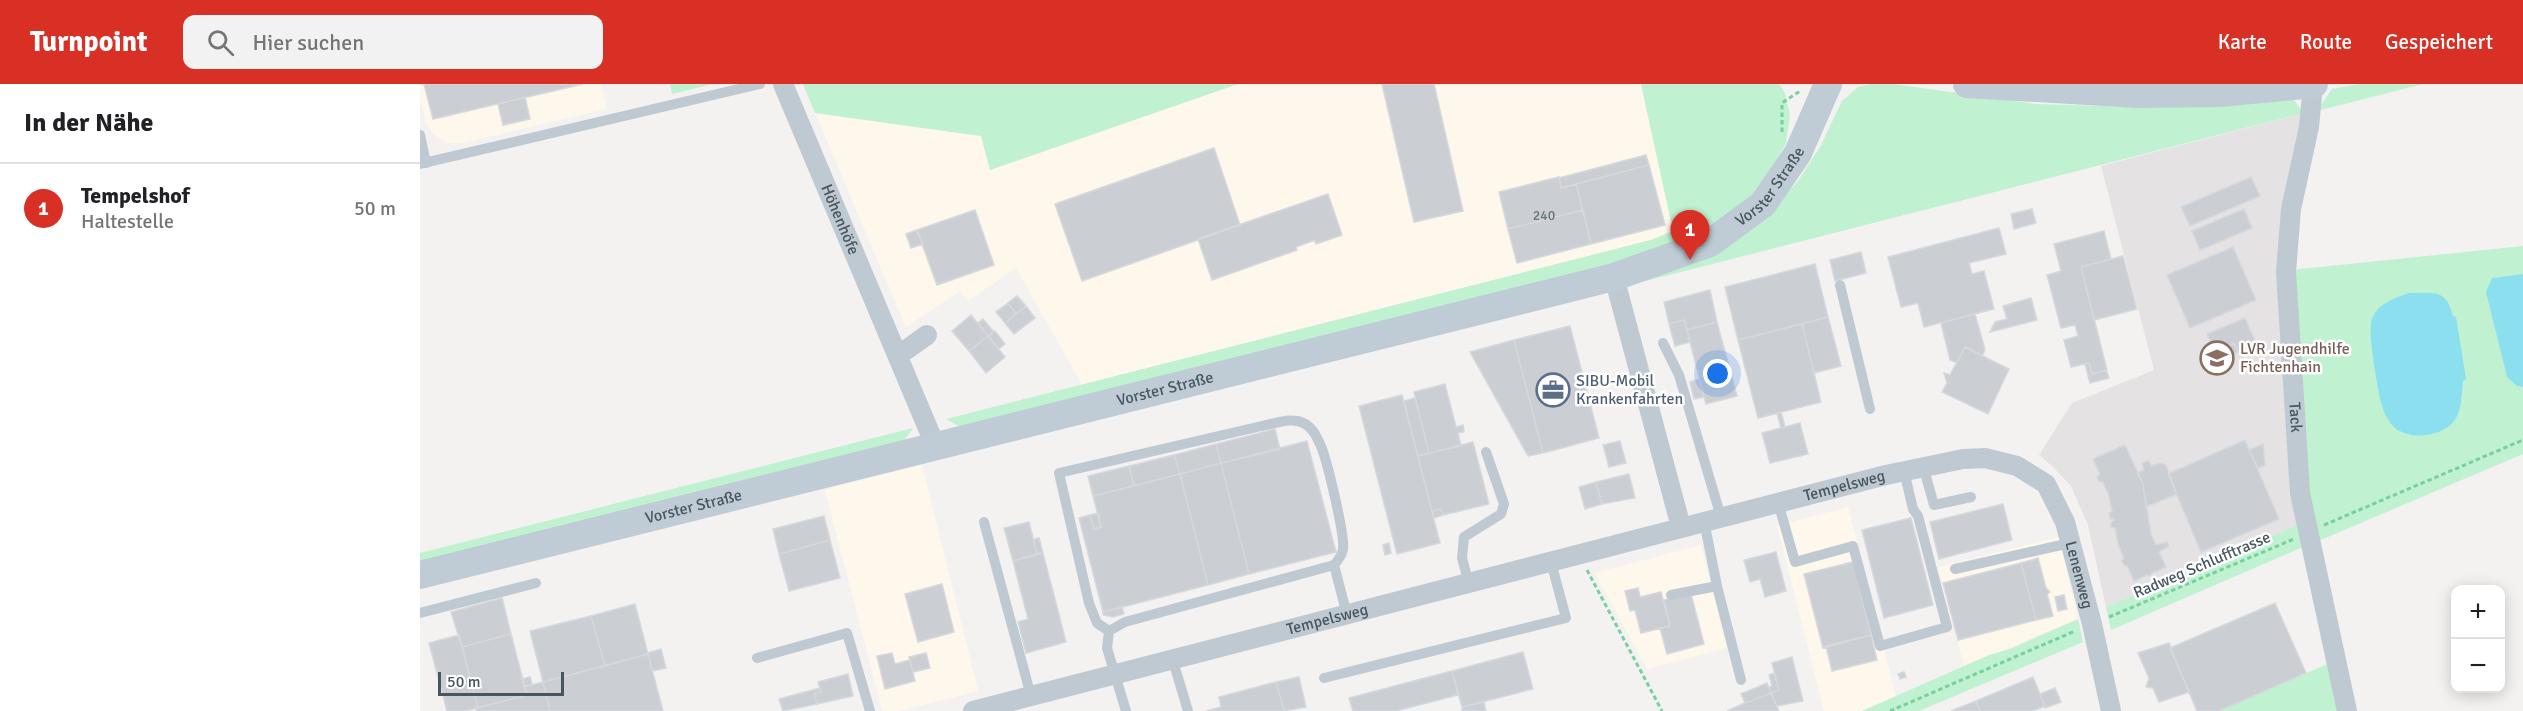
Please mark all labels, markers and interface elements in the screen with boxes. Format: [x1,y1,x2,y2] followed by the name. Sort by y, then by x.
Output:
[183,15,603,69] search box
[30,25,147,59] text: Turnpoint
[204,26,237,59] icon: search
[252,29,364,56] text: Hier suchen
[2218,29,2267,55] text: Karte
[2300,29,2352,55] text: Route
[2385,29,2493,55] text: Gespeichert
[24,107,154,139] text: In der Nähe
[1731,144,1809,231] street label: Vorster Straße
[816,181,864,258] street label: Höhenhöfe
[81,182,190,209] text: Tempelshof
[38,196,49,221] text: 1
[354,196,396,221] text: 50 m
[1533,207,1555,224] house number: 240
[81,209,174,234] text: Haltestelle
[1670,210,1710,260] pin: 1
[2240,339,2350,377] place label: LVR Jugendhilfe Fichtenhain
[2199,340,2235,376] school or university icon: LVR Jugendhilfe Fichtenhain
[1703,359,1732,388] your location
[1115,367,1216,411] street label: Vorster Straße
[1576,371,1683,409] place label: SIBU-Mobil Krankenfahrten
[1535,372,1571,408] office icon: SIBU-Mobil Krankenfahrten
[2284,402,2306,433] street label: Tack
[1802,466,1887,506] street label: Tempelsweg
[643,485,744,528] street label: Vorster Straße
[2130,527,2274,603] street label: Radweg Schlufftrasse
[2061,539,2098,611] street label: Lenenweg
[2451,585,2505,693] map controls
[2451,585,2505,639] button: +
[1284,599,1370,640] street label: Tempelsweg
[2451,639,2505,693] button: −
[438,669,564,696] scale bar
[447,672,481,692] text: 50 m

